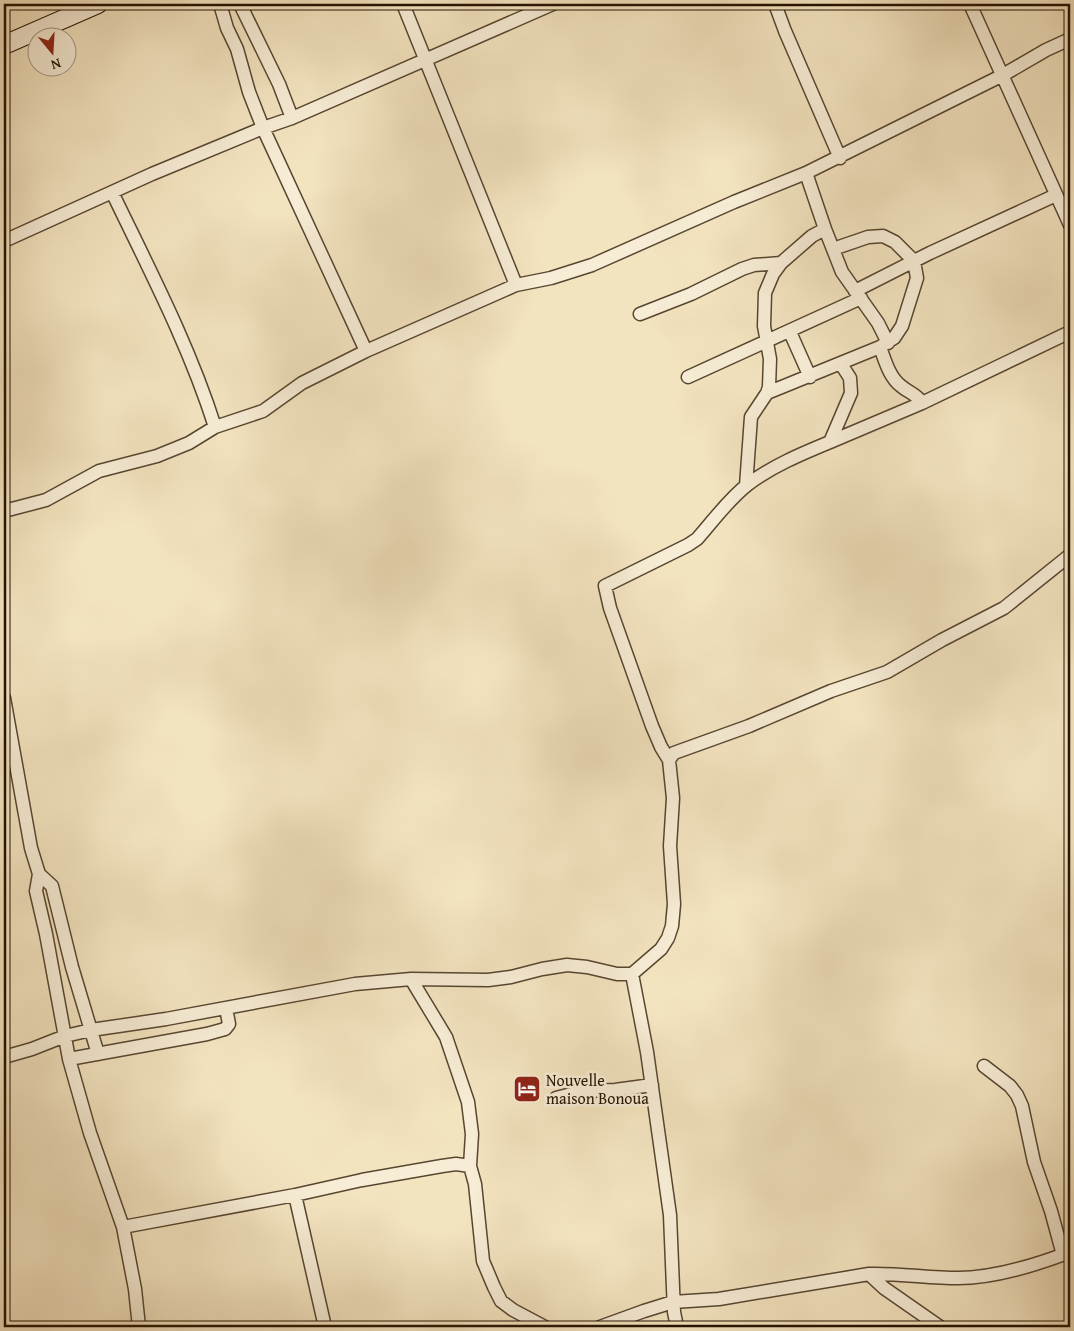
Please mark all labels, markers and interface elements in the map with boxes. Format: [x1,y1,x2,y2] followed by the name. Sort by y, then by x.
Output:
[28,28,78,78] north arrow
[48,53,64,76] text: N
[546,1068,649,1110] place label: Nouvelle maison Bonoua
[512,1074,542,1104] hotel icon: Nouvelle maison Bonoua

